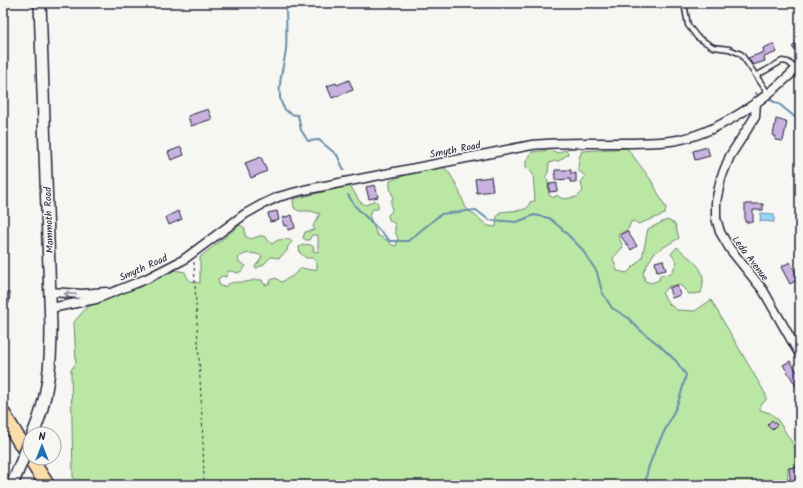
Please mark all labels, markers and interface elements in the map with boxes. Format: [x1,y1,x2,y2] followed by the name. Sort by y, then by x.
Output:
[429,137,483,163] street label: Smyth Road
[40,186,58,253] street label: Mammoth Road
[728,233,773,285] street label: Leda Avenue
[117,250,171,286] street label: Smyth Road
[64,290,77,297] one-way arrow
[22,426,62,466] north arrow
[39,428,46,446] text: N

